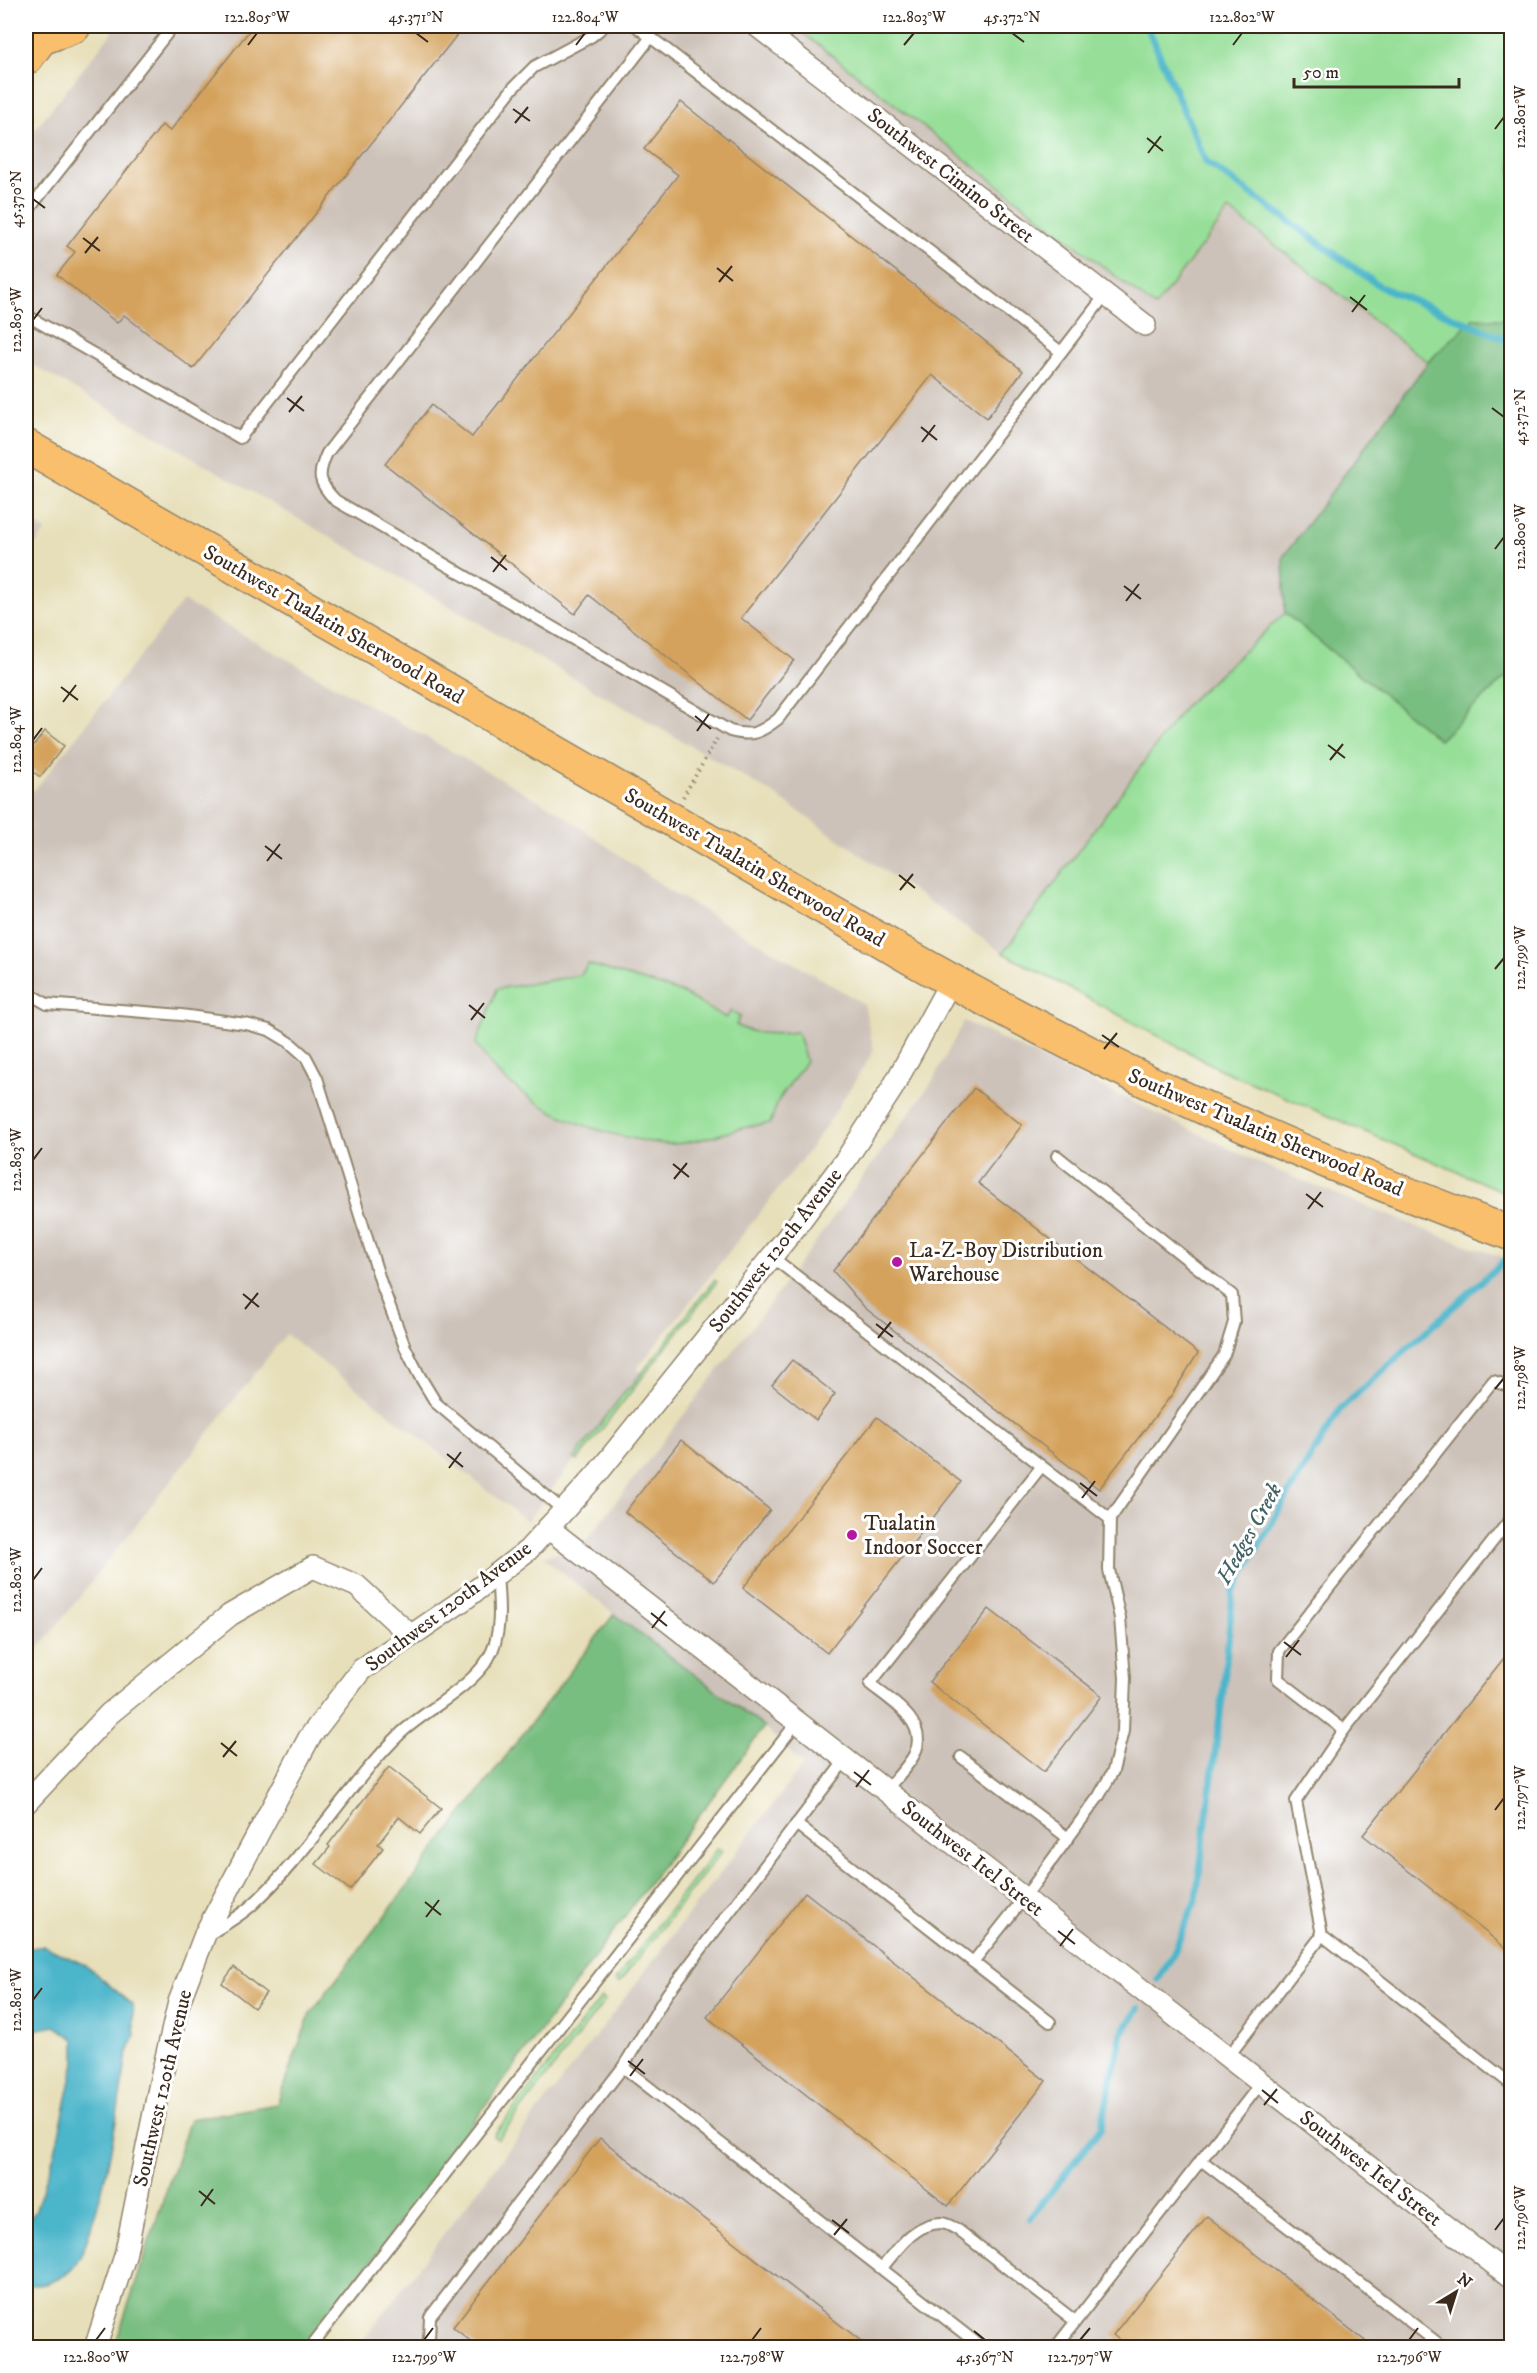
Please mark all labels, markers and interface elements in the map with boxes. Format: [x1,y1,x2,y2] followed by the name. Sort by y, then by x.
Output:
[224,8,290,27] text: 122.805°W
[388,8,444,27] text: 45.371°N
[552,8,619,27] text: 122.804°W
[882,8,946,27] text: 122.803°W
[983,8,1041,27] text: 45.372°N
[1209,8,1275,27] text: 122.802°W
[1294,51,1459,89] scale bar
[1303,62,1339,84] text: 50 m
[1511,85,1530,149] text: 122.801°W
[862,102,1039,249] street label: Southwest Cimino Street
[7,170,26,228] text: 45.370°N
[7,287,26,353] text: 122.805°W
[1511,388,1530,446] text: 45.372°N
[1511,504,1530,570] text: 122.800°W
[199,539,469,711] street label: Southwest Tualatin Sherwood Road
[7,706,26,773] text: 122.804°W
[620,782,890,954] street label: Southwest Tualatin Sherwood Road
[1511,925,1530,990] text: 122.799°W
[1124,1063,1408,1203] street label: Southwest Tualatin Sherwood Road
[7,1128,26,1192] text: 122.803°W
[704,1163,848,1338] street label: Southwest 120th Avenue
[908,1238,1103,1288] place label: La-Z-Boy Distribution Warehouse
[890,1255,904,1269] marker: La-Z-Boy Distribution Warehouse
[1511,1345,1530,1410] text: 122.798°W
[1210,1478,1288,1590] water label: Hedges Creek
[864,1511,983,1561] place label: Tualatin Indoor Soccer
[845,1528,859,1542] marker: Tualatin Indoor Soccer
[360,1536,537,1678] street label: Southwest 120th Avenue
[7,1547,26,1613] text: 122.802°W
[1511,1765,1530,1830] text: 122.797°W
[896,1795,1049,1923] street label: Southwest Itel Street
[7,1968,26,2032] text: 122.801°W
[128,1987,198,2189] street label: Southwest 120th Avenue
[1294,2105,1447,2233] street label: Southwest Itel Street
[1511,2185,1530,2250] text: 122.796°W
[1426,2262,1486,2322] north arrow
[1453,2269,1476,2293] text: N
[63,2348,129,2367] text: 122.800°W
[392,2348,457,2367] text: 122.799°W
[720,2348,785,2367] text: 122.798°W
[956,2348,1014,2367] text: 45.367°N
[1048,2348,1113,2367] text: 122.797°W
[1377,2348,1442,2367] text: 122.796°W

